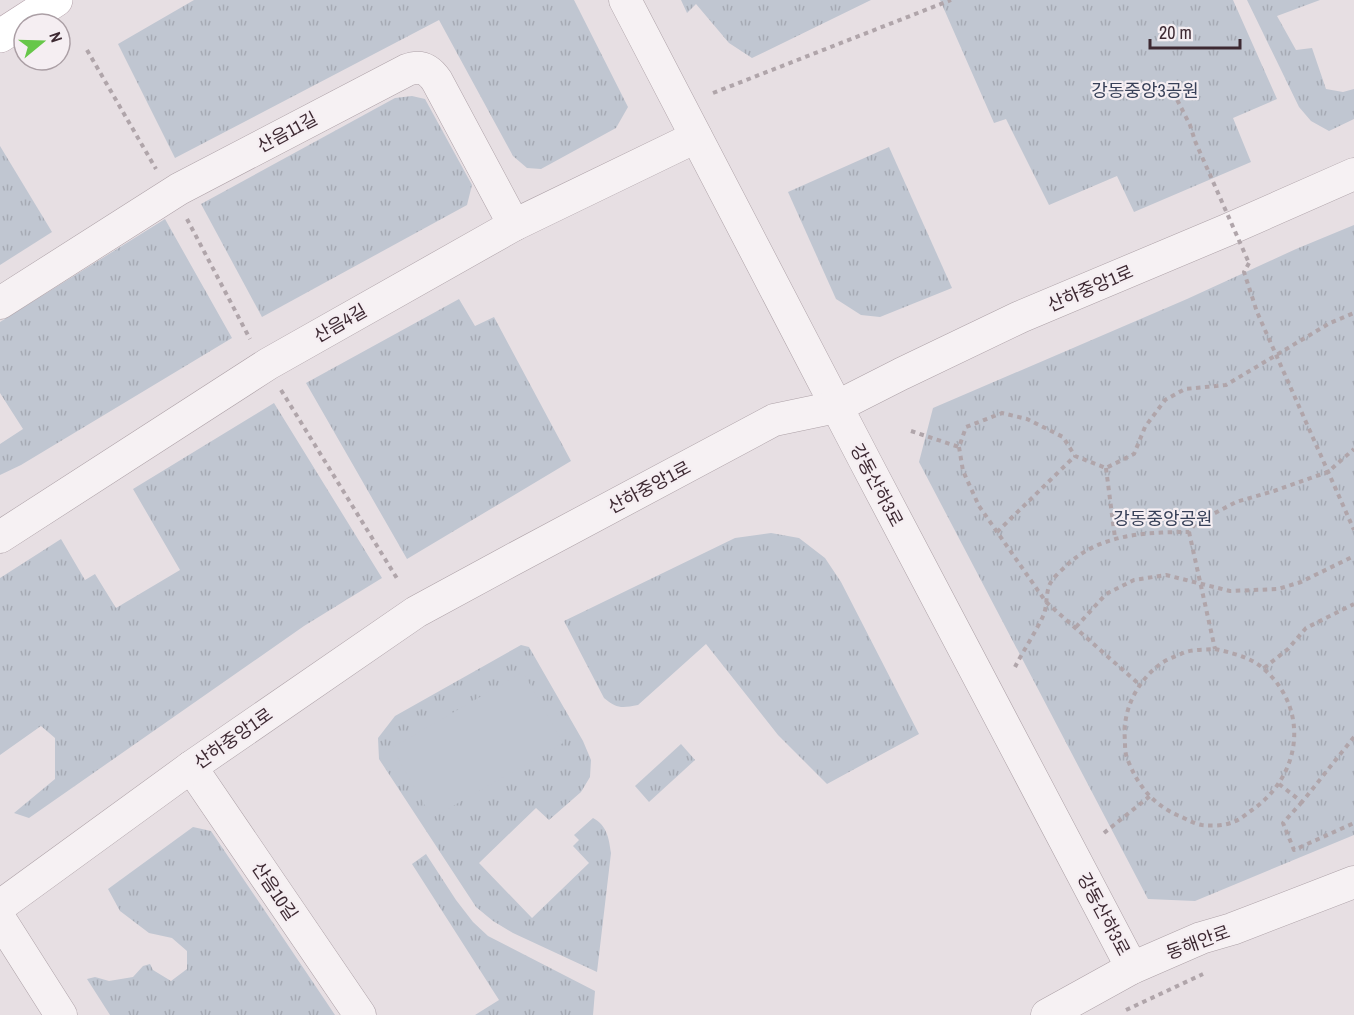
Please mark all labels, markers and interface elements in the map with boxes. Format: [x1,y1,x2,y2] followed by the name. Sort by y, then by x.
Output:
[12,12,72,72] north arrow
[1150,12,1240,50] scale bar
[1159,20,1192,45] text: 20 m
[44,29,68,45] text: N
[1091,78,1199,103] park label: 강동중앙3공원
[252,106,322,158] street label: 산음11길
[1043,259,1137,317] street label: 산하중앙1로
[309,298,371,348] street label: 산음4길
[845,439,909,531] street label: 강동산하3로
[603,455,695,519] street label: 산하중앙1로
[1113,506,1213,531] park label: 강동중앙공원
[189,702,277,774] street label: 산하중앙1로
[246,857,304,925] street label: 산음10길
[1072,868,1136,960] street label: 강동산하3로
[1163,919,1233,965] street label: 동해안로

